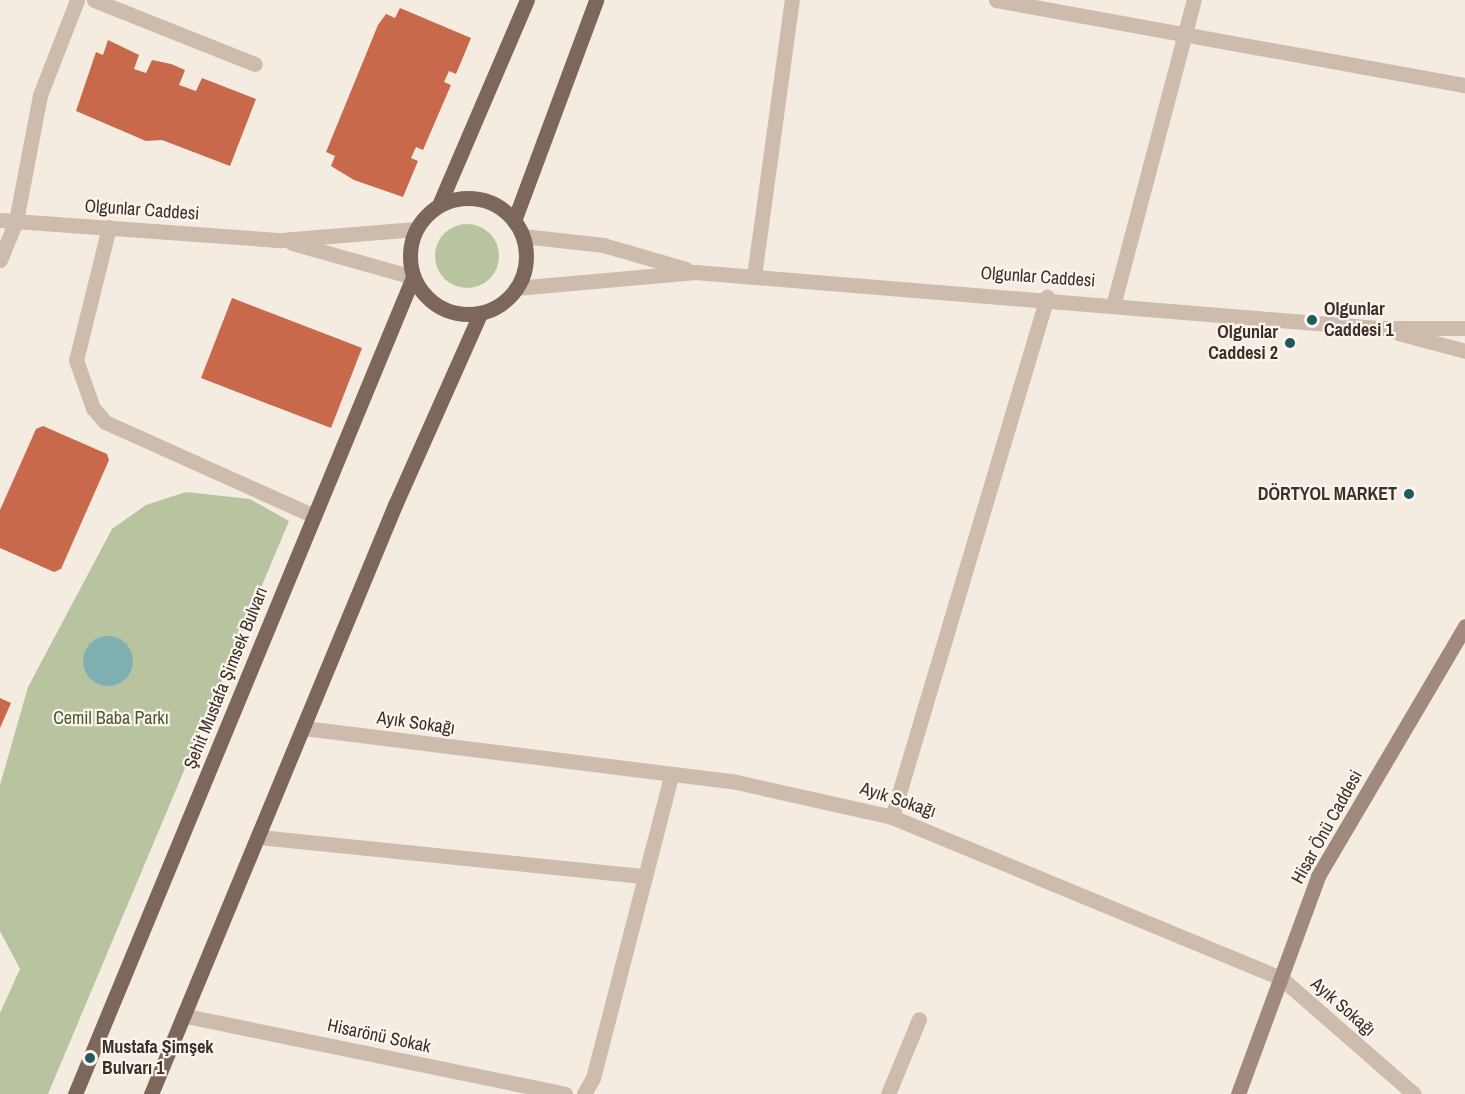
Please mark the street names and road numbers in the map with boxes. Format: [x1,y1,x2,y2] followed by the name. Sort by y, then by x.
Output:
[84,195,200,225] street label: Olgunlar Caddesi
[980,262,1096,292] street label: Olgunlar Caddesi
[180,584,272,772] street label: Şehit Mustafa Şimsek Bulvarı
[376,707,456,739] street label: Ayık Sokağı
[1287,767,1367,887] street label: Hisar Önü Caddesi
[857,778,939,822] street label: Ayık Sokağı
[1306,973,1380,1041] street label: Ayık Sokağı
[325,1015,433,1057] street label: Hisarönü Sokak

